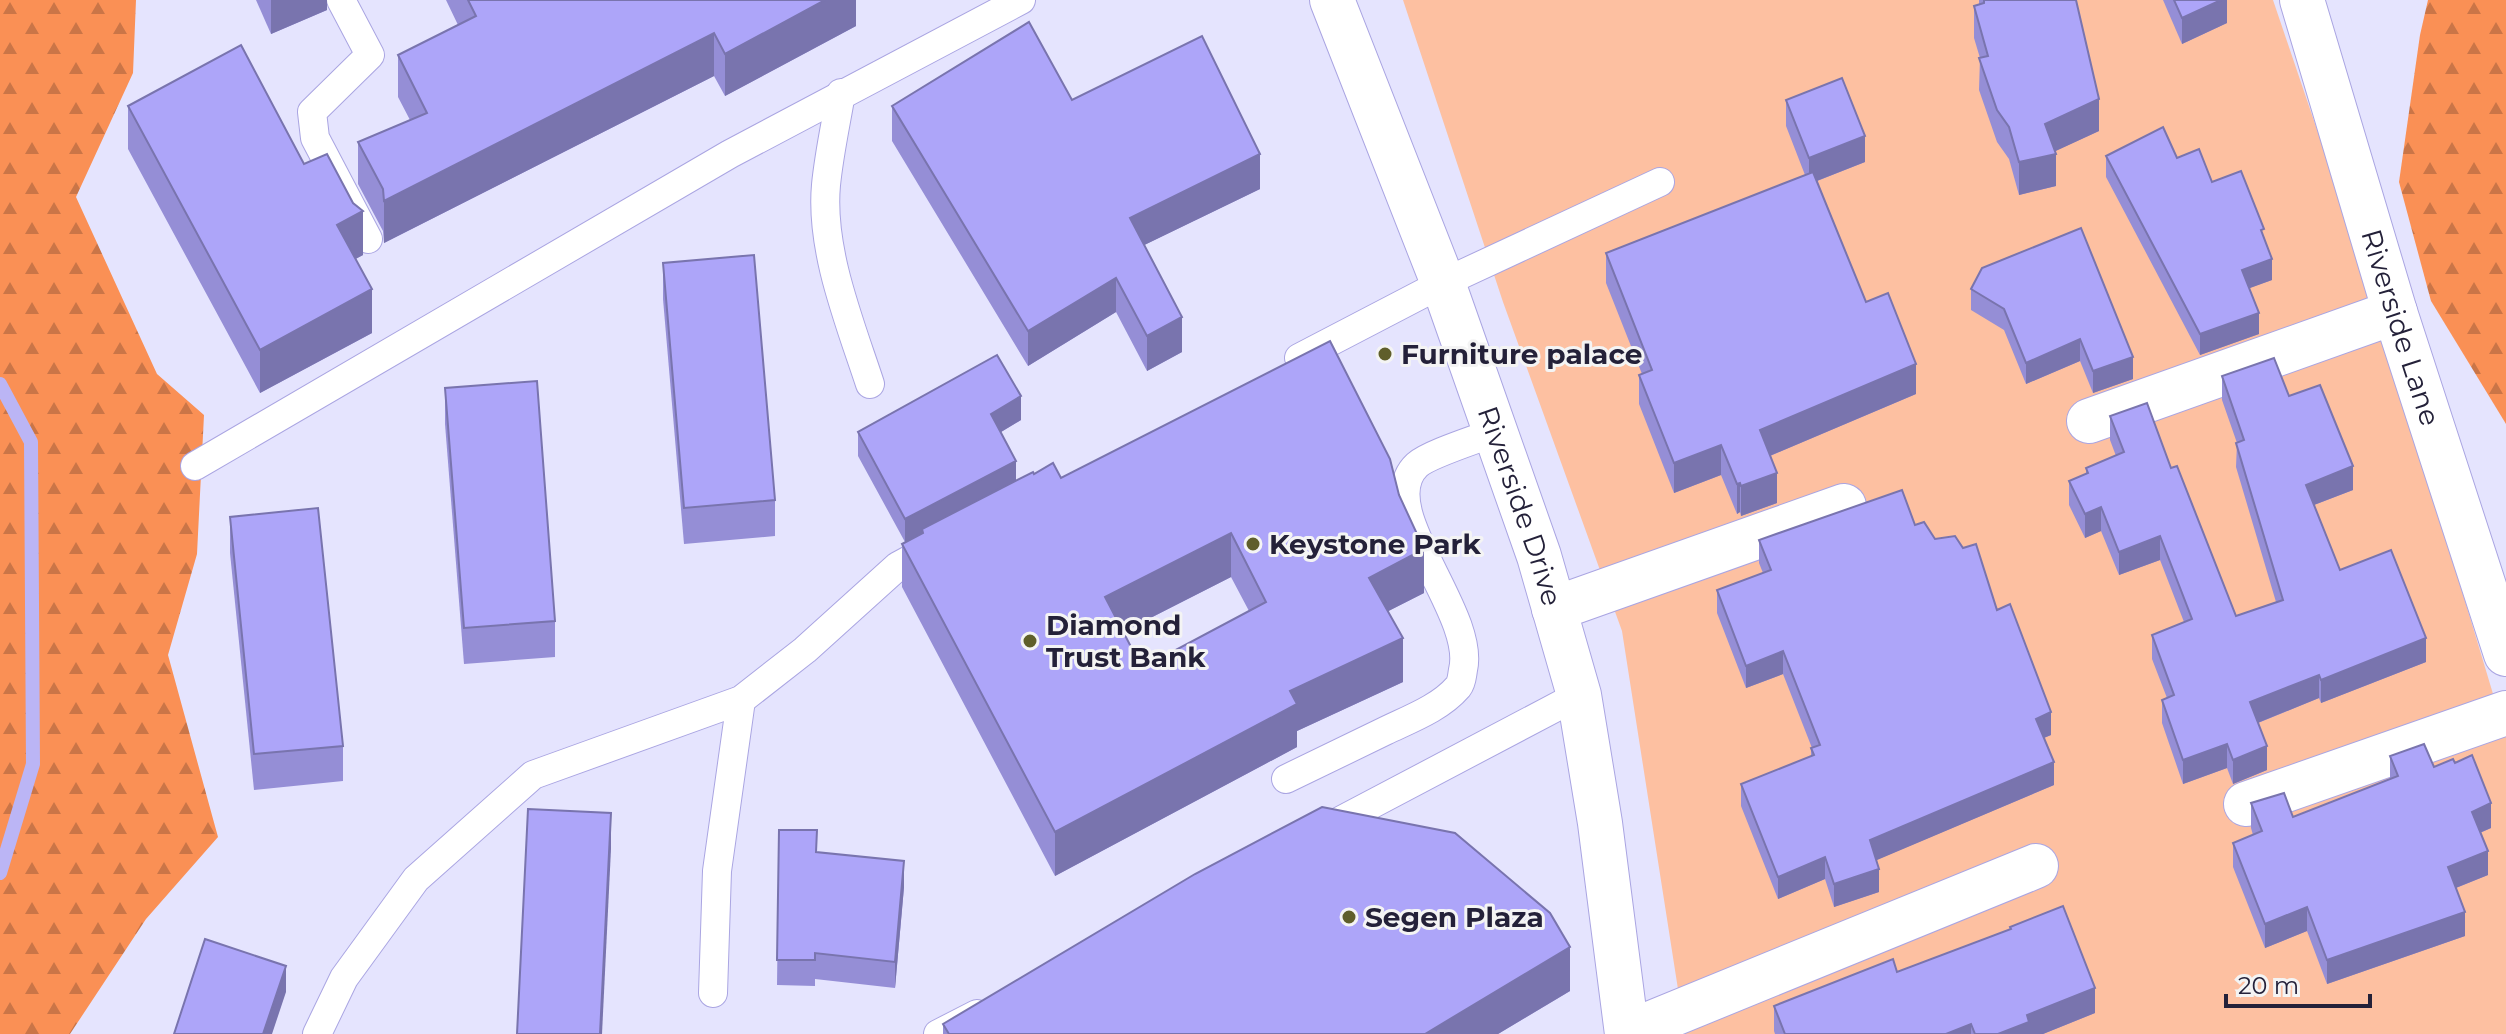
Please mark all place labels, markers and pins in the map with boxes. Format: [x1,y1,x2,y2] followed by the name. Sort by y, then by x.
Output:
[1401,337,1643,371] place label: Furniture palace
[1376,345,1394,363] marker: Furniture palace
[1269,527,1482,561] place label: Keystone Park
[1244,535,1262,553] marker: Keystone Park
[1046,608,1206,674] place label: Diamond Trust Bank
[1021,632,1039,650] marker: Diamond Trust Bank
[1365,900,1544,934] place label: Segen Plaza
[1340,908,1358,926] marker: Segen Plaza

